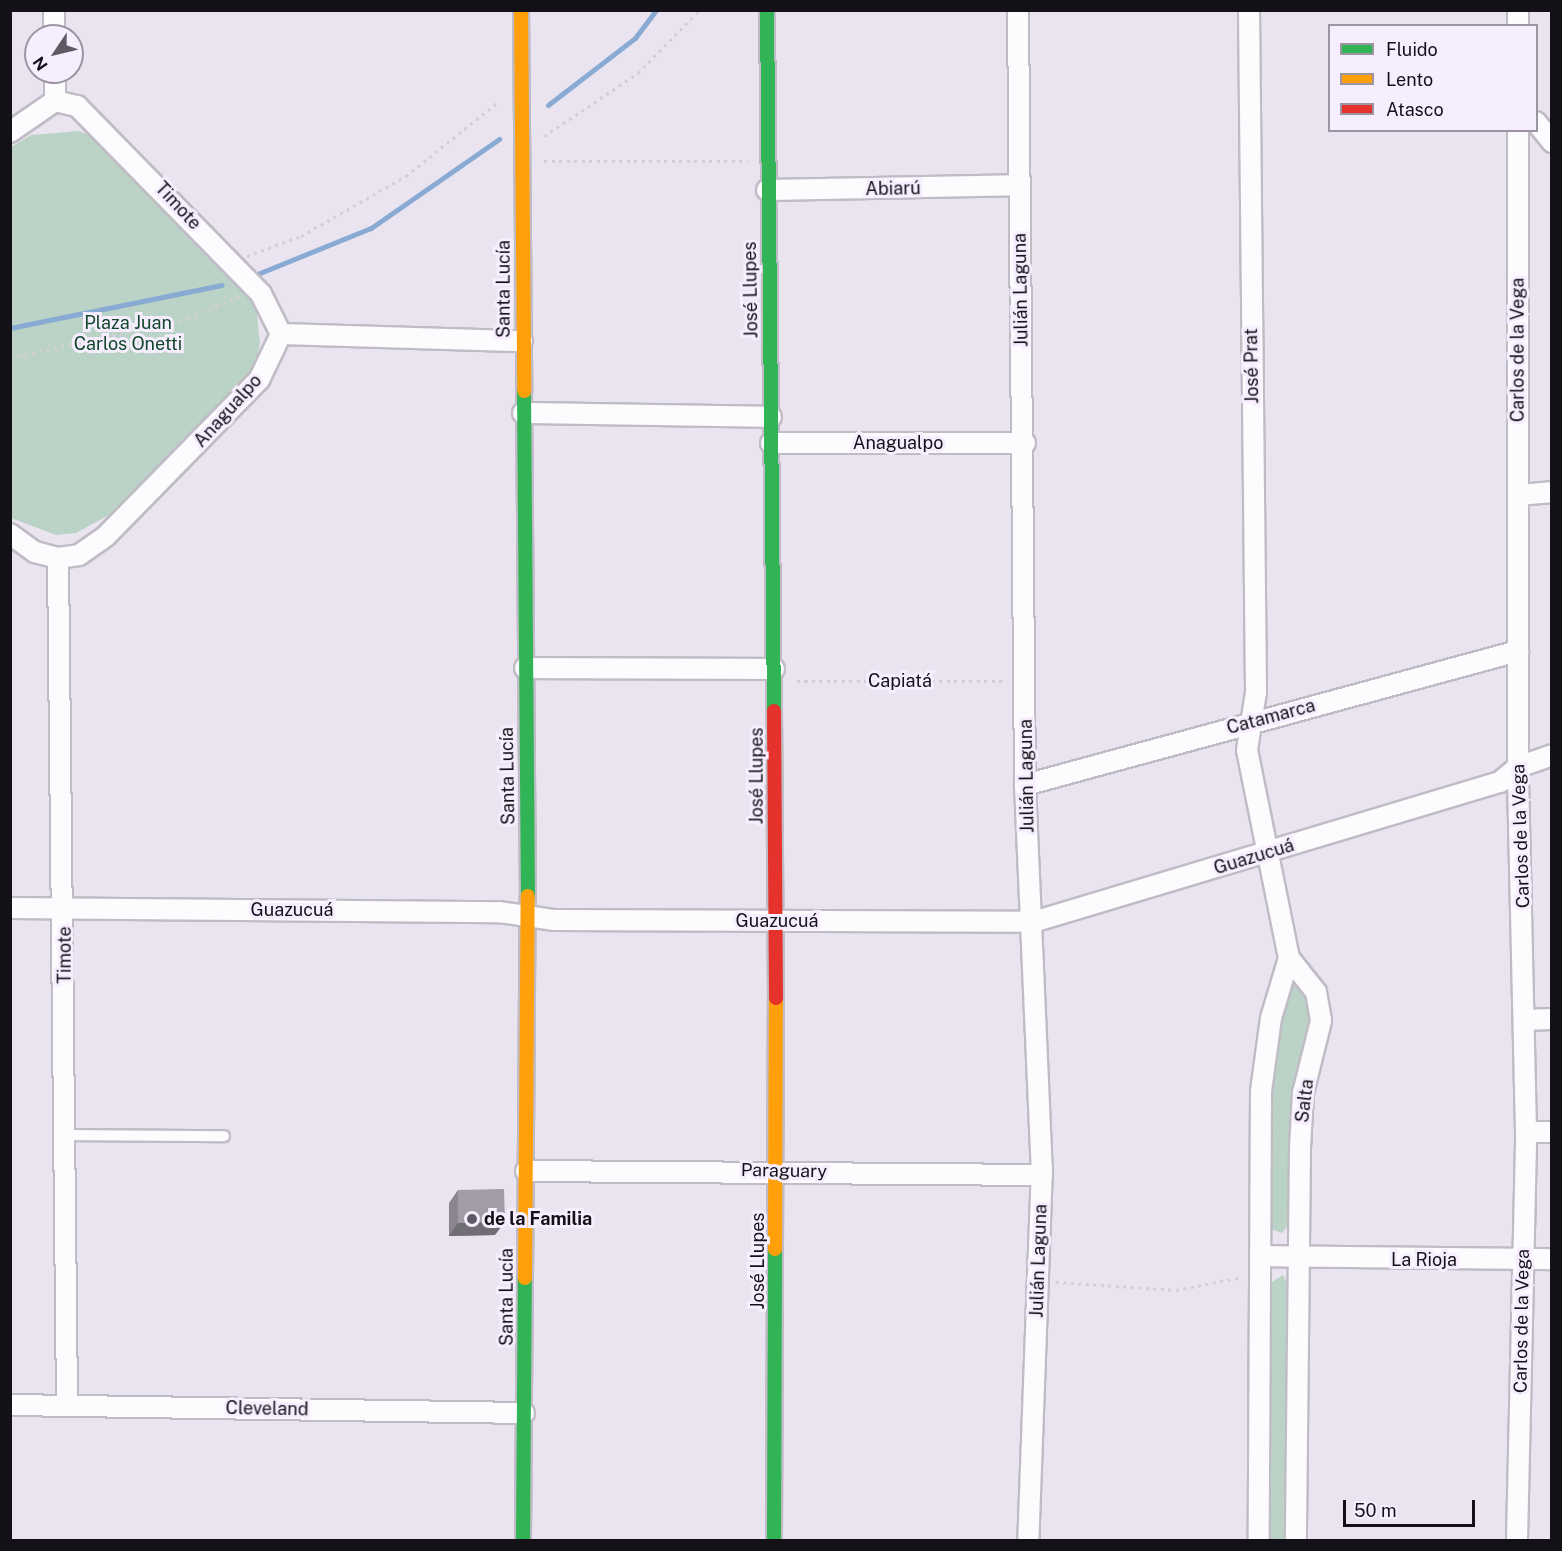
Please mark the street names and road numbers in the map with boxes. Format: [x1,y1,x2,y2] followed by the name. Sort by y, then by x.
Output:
[150,178,206,234] street label: Timote
[865,178,921,200] street label: Abiarú
[1009,233,1033,347] street label: Julián Laguna
[493,240,515,338] street label: Santa Lucía
[739,241,763,339] street label: José Llupes
[1507,277,1529,423] street label: Carlos de la Vega
[1241,328,1263,404] street label: José Prat
[190,370,266,452] street label: Anagualpo
[853,432,943,454] street label: Anagualpo
[868,670,932,692] street label: Capiatá
[1224,695,1318,739] street label: Catamarca
[1015,719,1039,833] street label: Julián Laguna
[496,727,520,825] street label: Santa Lucía
[746,728,768,824] street label: José Llupes
[1508,763,1534,909] street label: Carlos de la Vega
[1211,835,1297,879] street label: Guazucuá
[251,899,333,921] street label: Guazucuá
[736,910,818,932] street label: Guazucuá
[54,926,76,984] street label: Timote
[1292,1078,1318,1124] street label: Salta
[741,1159,827,1183] street label: Paraguary
[1026,1204,1052,1318] street label: Julián Laguna
[747,1213,769,1309] street label: José Llupes
[496,1248,518,1346] street label: Santa Lucía
[1510,1248,1534,1394] street label: Carlos de la Vega
[1391,1249,1457,1271] street label: La Rioja
[225,1397,309,1421] street label: Cleveland

